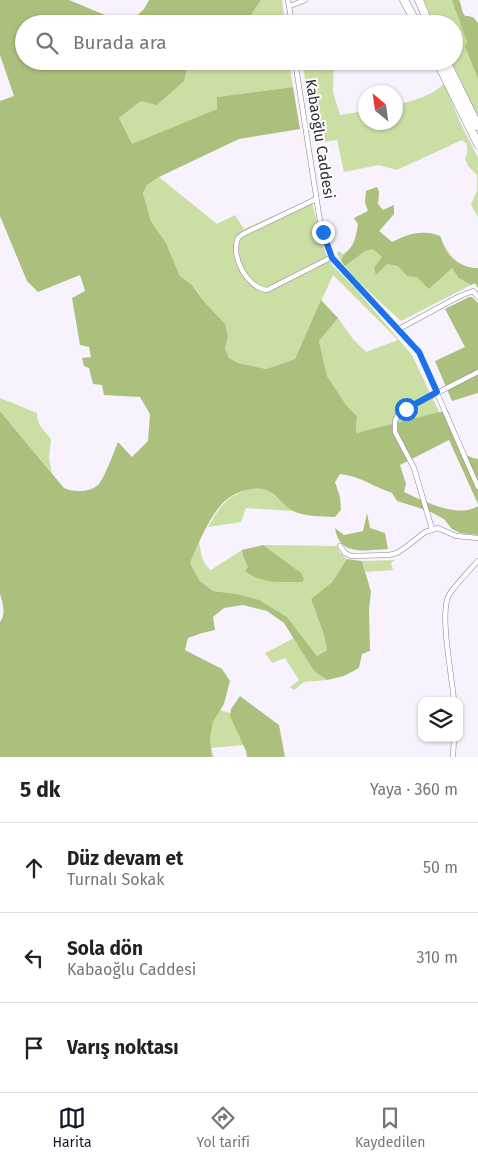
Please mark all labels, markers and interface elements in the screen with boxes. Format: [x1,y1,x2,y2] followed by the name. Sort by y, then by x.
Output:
[15,15,463,70] search box
[33,29,61,57] icon: search
[73,31,167,54] text: Burada ara
[302,78,338,200] street label: Kabaoğlu Caddesi
[358,85,403,130] north arrow
[312,221,335,244] route end
[395,398,418,421] route start
[418,697,463,742] map controls
[418,697,463,742] button: layers
[20,777,60,803] text: 5 dk
[370,780,458,799] text: Yaya · 360 m
[67,847,183,870] text: Düz devam et
[20,854,48,882] icon: ahead
[423,858,458,877] text: 50 m
[67,870,164,889] text: Turnalı Sokak
[67,937,143,960] text: Sola dön
[20,944,48,972] icon: left
[417,948,458,967] text: 310 m
[67,960,196,979] text: Kabaoğlu Caddesi
[20,1034,48,1062] icon: arrive
[67,1036,179,1059] text: Varış noktası
[52,1104,92,1151] tab: Harita
[197,1104,250,1151] tab: Yol tarifi
[355,1104,426,1151] tab: Kaydedilen

